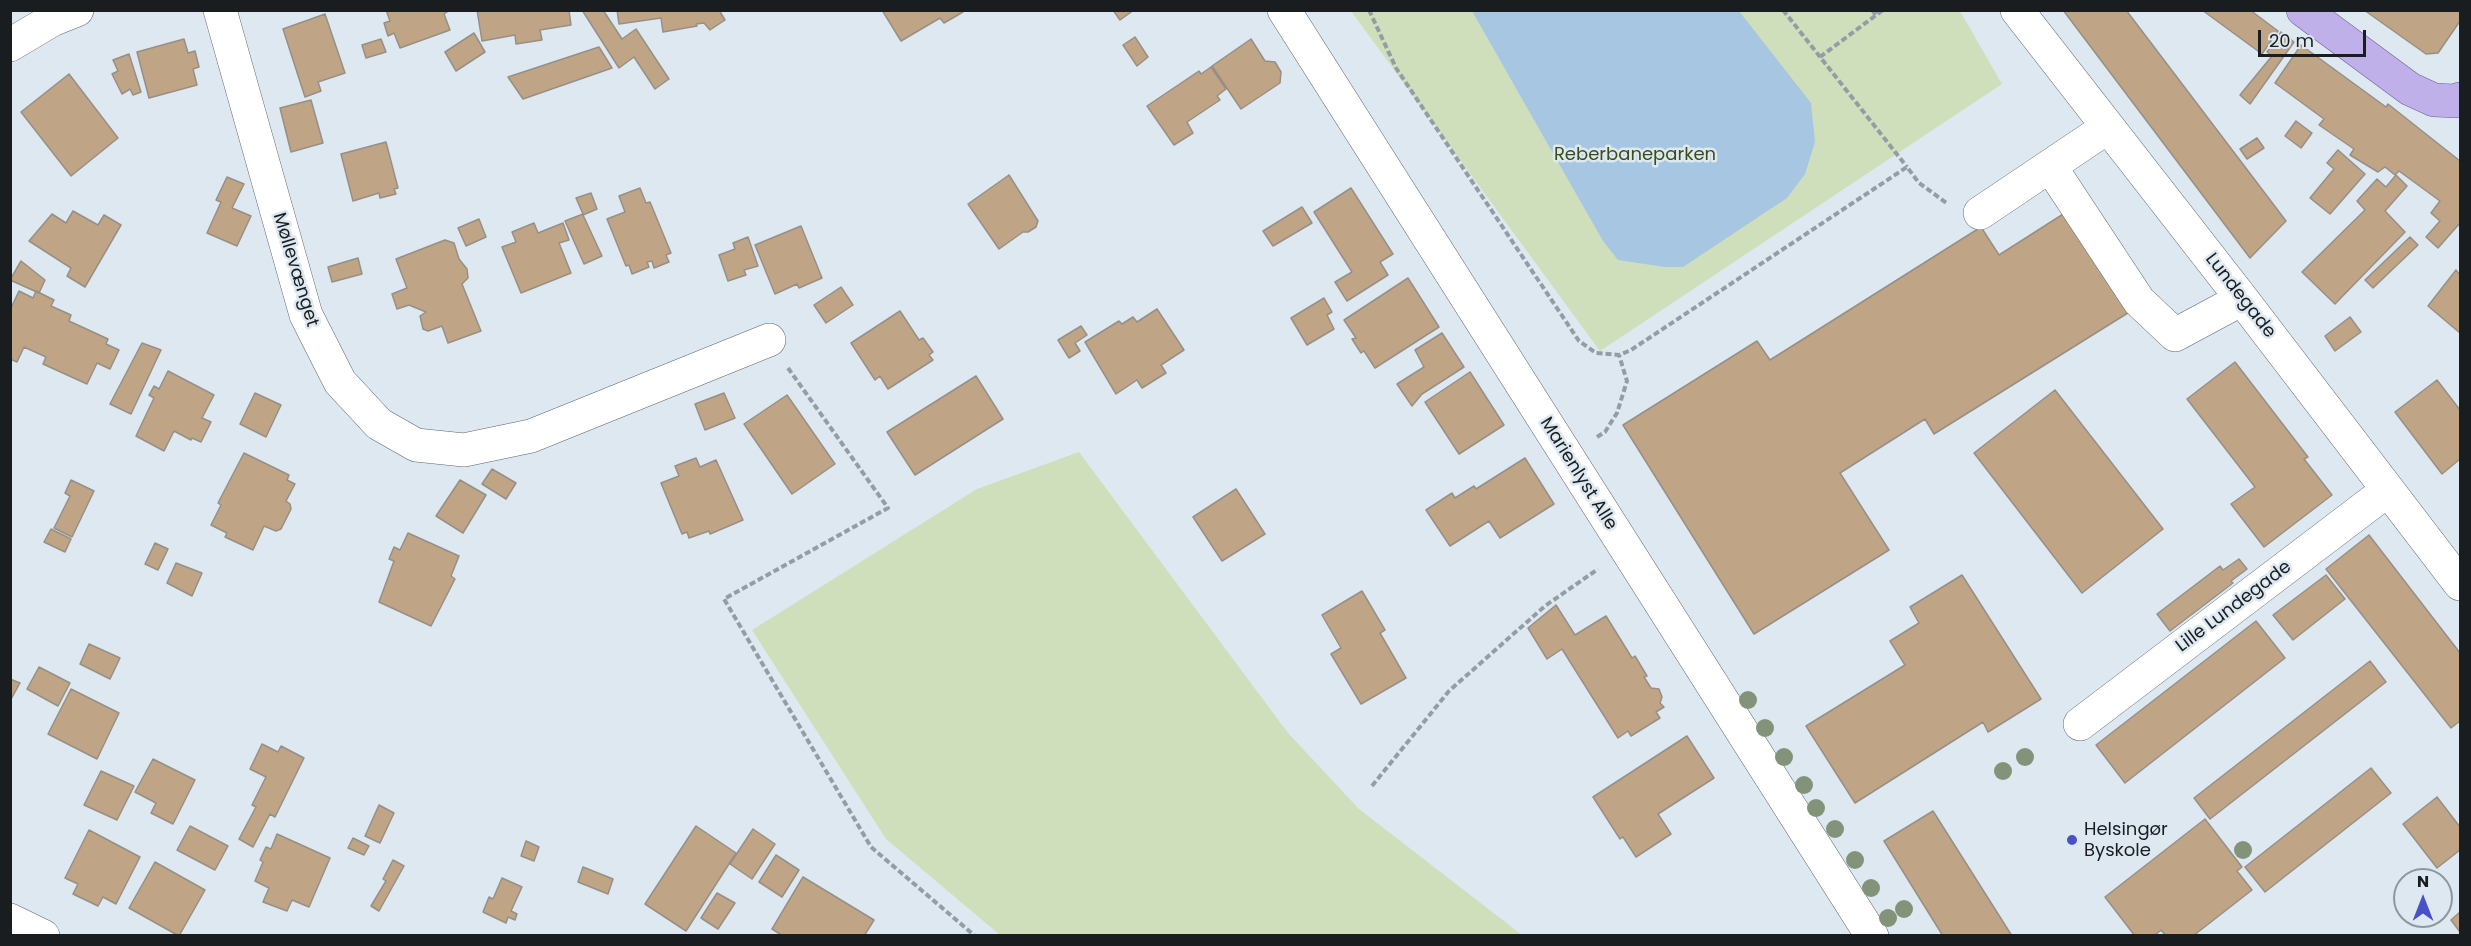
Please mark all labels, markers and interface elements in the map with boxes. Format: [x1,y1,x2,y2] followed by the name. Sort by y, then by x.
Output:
[2261,18,2369,56] scale bar
[2269,28,2314,53] text: 20 m
[1554,144,1716,166] park label: Reberbaneparken
[267,210,323,330] street label: Møllevænget
[2200,249,2280,343] street label: Lundegade
[1535,414,1621,534] street label: Marienlyst Alle
[2172,557,2296,657] street label: Lille Lundegade
[2084,819,2168,862] place label: Helsingør Byskole
[2065,833,2079,847] marker: Helsingør Byskole
[2393,868,2453,928] north arrow
[2417,870,2429,893] text: N

